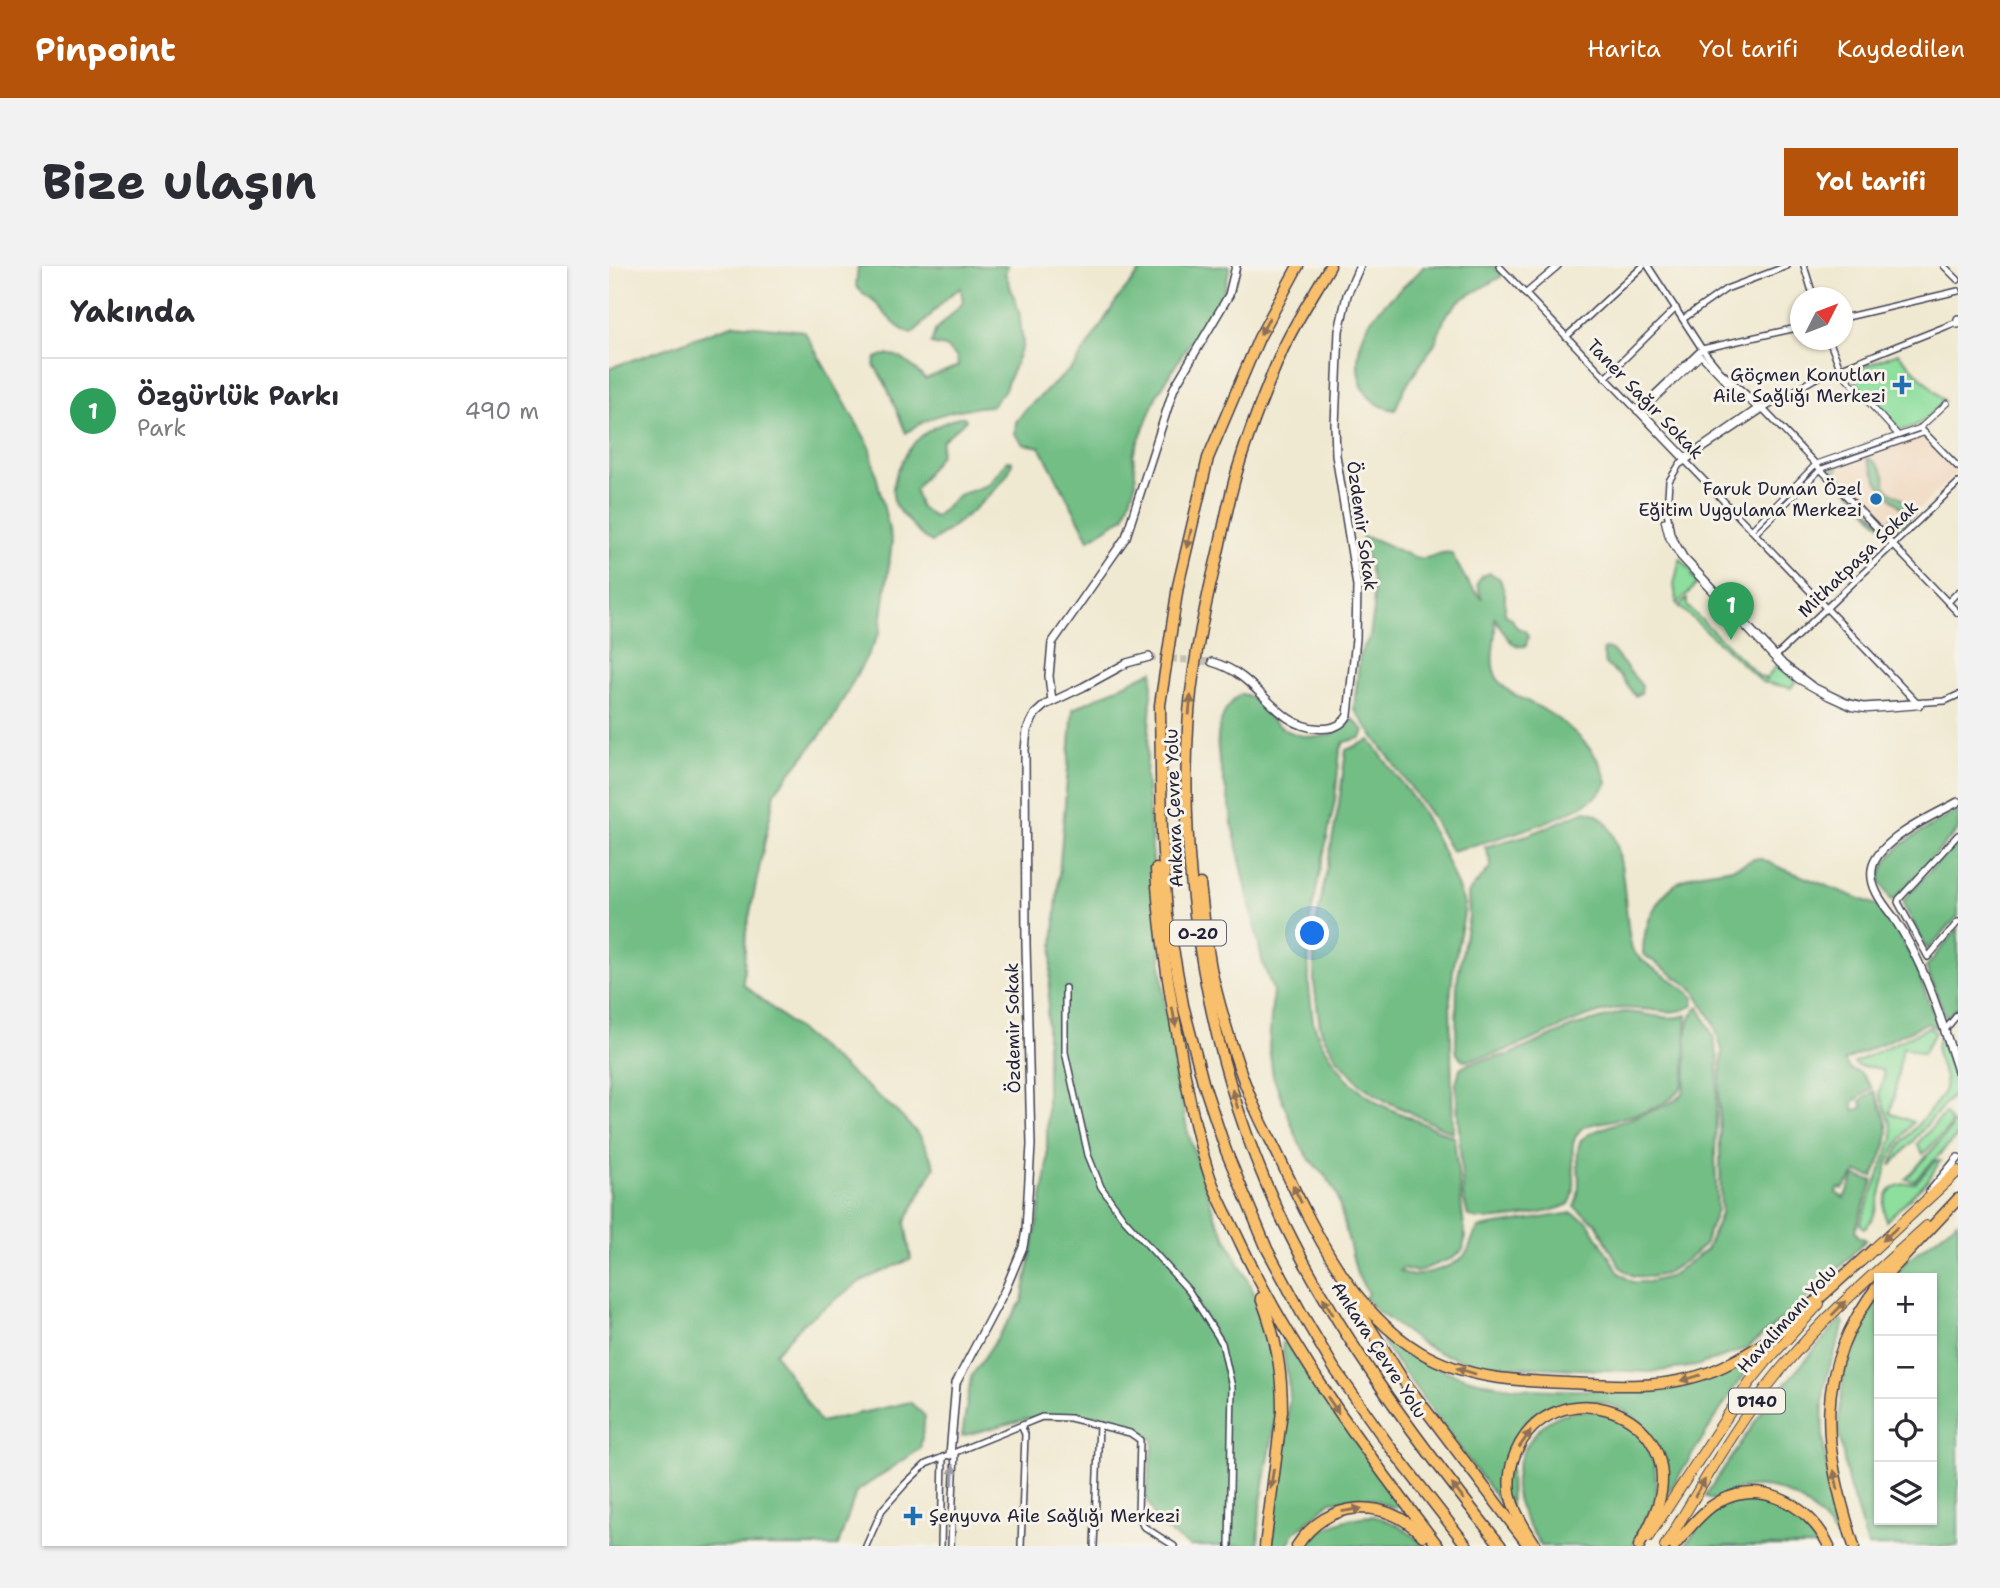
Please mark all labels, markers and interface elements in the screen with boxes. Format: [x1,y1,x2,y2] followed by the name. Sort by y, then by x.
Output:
[35,27,176,72] text: Pinpoint
[1587,33,1661,65] text: Harita
[1699,33,1799,65] text: Yol tarifi
[1837,33,1965,65] text: Kaydedilen
[1784,148,1958,216] button: Yol tarifi
[42,149,317,215] text: Bize ulaşın
[1790,287,1853,350] north arrow
[70,291,195,332] text: Yakında
[1259,316,1271,336] one-way arrow
[1581,334,1709,464] street label: Taner Sağır Sokak
[1713,363,1886,408] place label: Göçmen Konutları Aile Sağlığı Merkezi
[1892,375,1912,395] marker: Göçmen Konutları Aile Sağlığı Merkezi
[137,378,339,413] text: Özgürlük Parkı
[88,396,98,426] text: 1
[464,396,539,426] text: 490 m
[137,413,186,443] text: Park
[1341,460,1383,592] street label: Özdemir Sokak
[1639,477,1863,522] place label: Faruk Duman Özel Eğitim Uygulama Merkezi
[1868,491,1884,507] marker: Faruk Duman Özel Eğitim Uygulama Merkezi
[1793,495,1923,623] street label: Mithatpaşa Sokak
[1183,528,1194,550] one-way arrow
[1708,582,1754,640] pin: 1
[1185,694,1196,716] one-way arrow
[1159,728,1189,888] street label: Ankara Çevre Yolu
[1295,916,1329,950] your location
[1170,920,1226,946] road number: O-20
[1000,962,1026,1094] street label: Özdemir Sokak
[1169,1006,1180,1028] one-way arrow
[1230,1088,1240,1109] one-way arrow
[1292,1184,1303,1204] one-way arrow
[1881,1226,1899,1242] one-way arrow
[1732,1260,1842,1378] street label: Havalimanı Yolu
[1874,1273,1937,1525] map controls
[1874,1273,1937,1336] button: +
[1326,1277,1432,1423] street label: Ankara Çevre Yolu
[1323,1296,1335,1316] one-way arrow
[1830,1301,1847,1317] one-way arrow
[1874,1336,1937,1399] button: −
[1455,1366,1476,1376] one-way arrow
[1680,1373,1701,1383] one-way arrow
[1729,1388,1785,1414] road number: D140
[1326,1396,1340,1414] one-way arrow
[1874,1399,1937,1462] button: locate
[1518,1430,1532,1448] one-way arrow
[1874,1462,1937,1525] button: layers
[948,1464,959,1486] one-way arrow
[1266,1468,1277,1490] one-way arrow
[1830,1469,1841,1491] one-way arrow
[1694,1478,1707,1497] one-way arrow
[1451,1484,1466,1502] one-way arrow
[929,1504,1180,1528] place label: Şenyuva Aile Sağlığı Merkezi
[1341,1504,1363,1515] one-way arrow
[903,1506,923,1526] marker: Şenyuva Aile Sağlığı Merkezi

